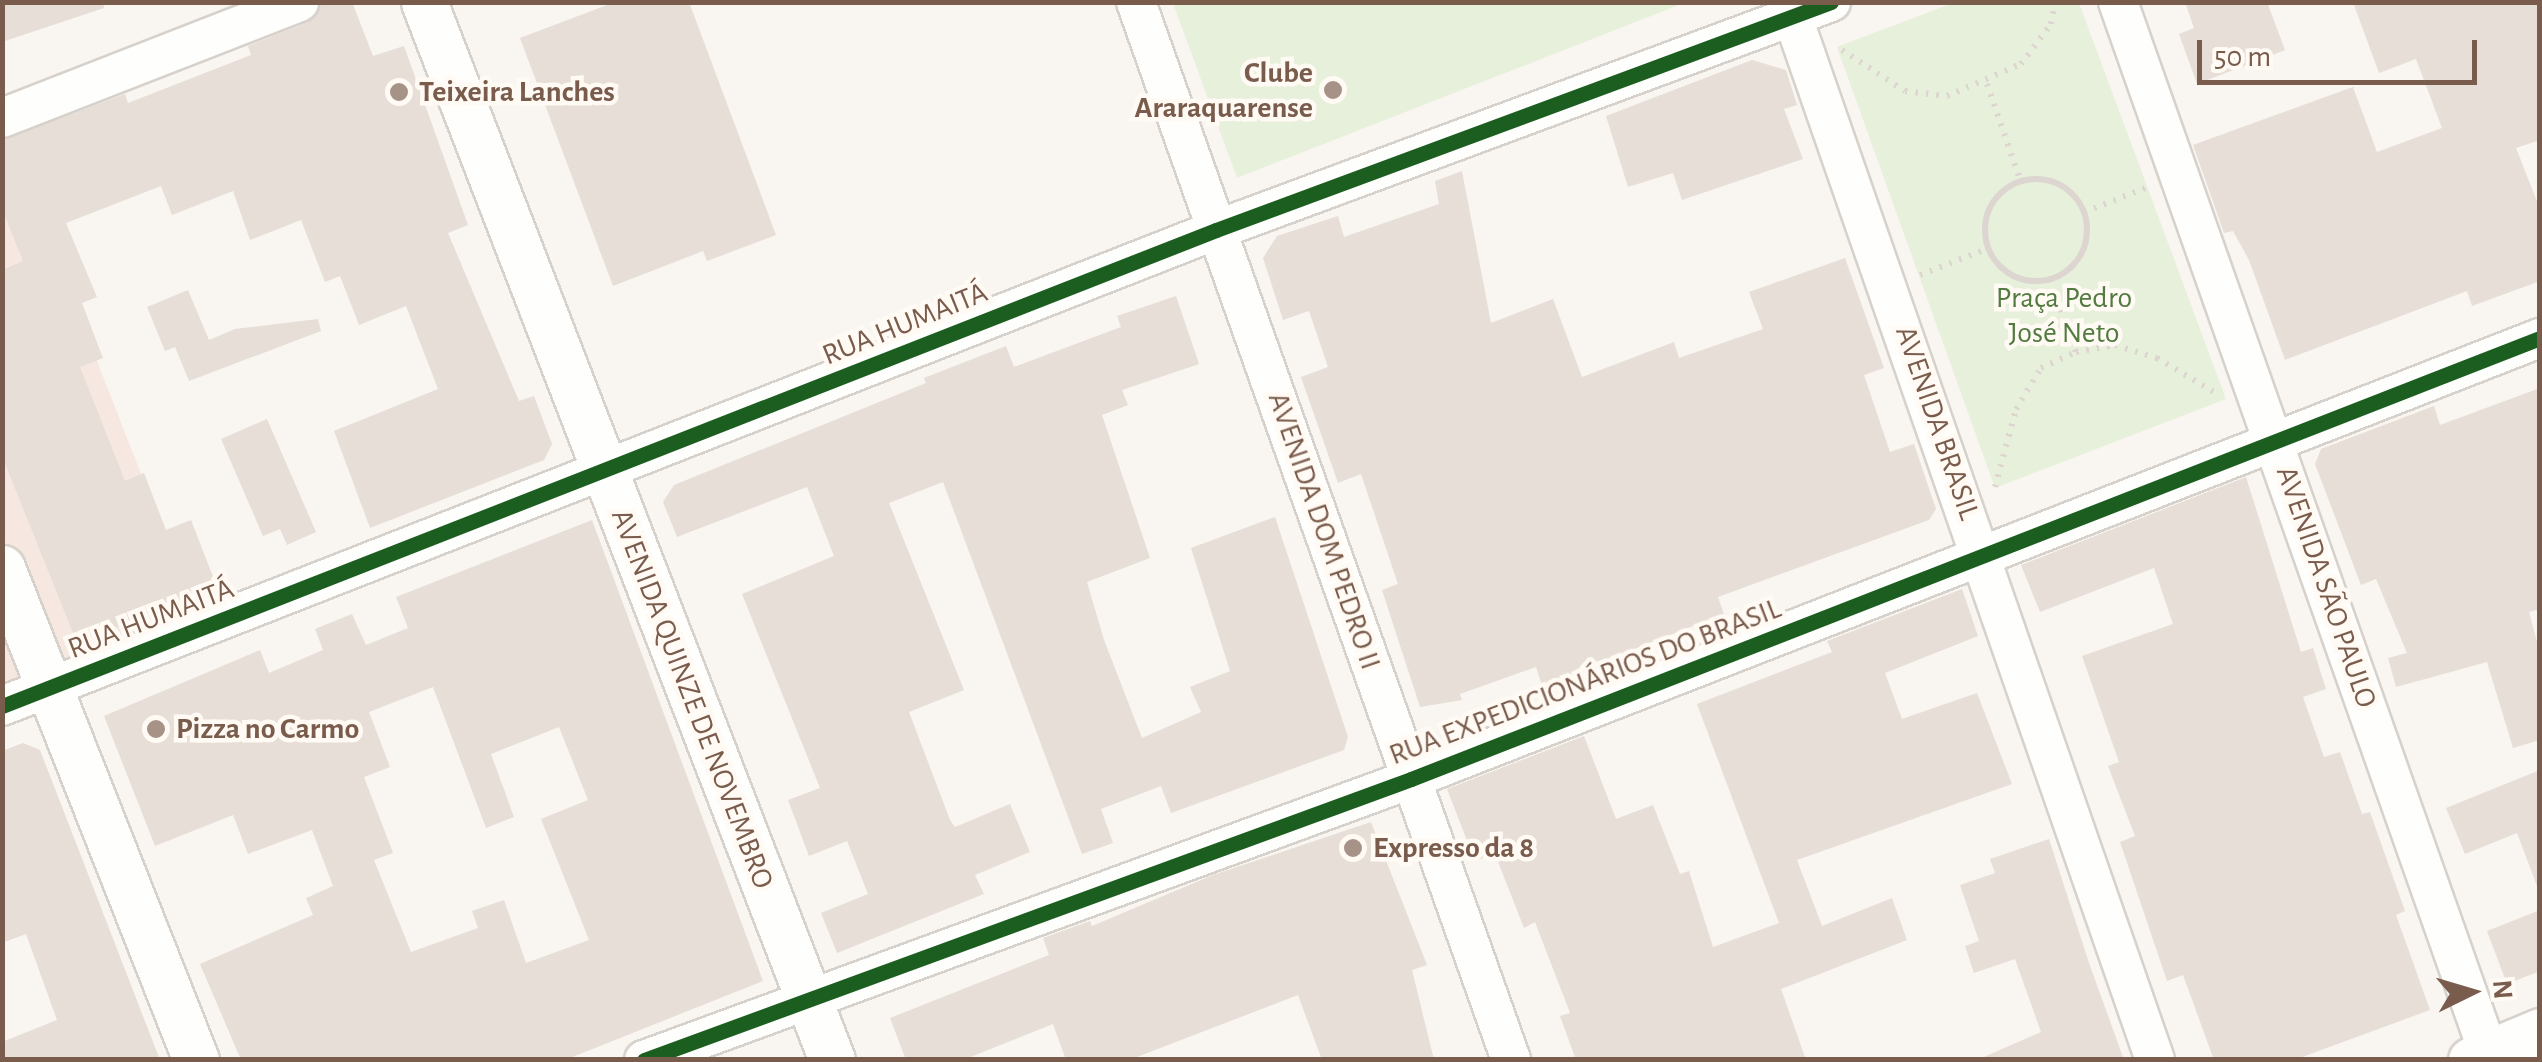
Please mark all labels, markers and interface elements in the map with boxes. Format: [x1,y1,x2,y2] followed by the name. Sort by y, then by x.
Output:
[2202,20,2482,82] scale bar
[2214,42,2271,72] text: 50 m
[1135,55,1313,126] place label: Clube Araraquarense
[419,74,615,110] place label: Teixeira Lanches
[1322,79,1344,101] marker: Clube Araraquarense
[388,81,410,103] marker: Teixeira Lanches
[817,275,993,373] street label: RUA HUMAITÁ
[1996,280,2132,350] park label: Praça Pedro José Neto
[1887,321,1987,525] street label: AVENIDA BRASIL
[1260,388,1388,674] street label: AVENIDA DOM PEDRO II
[2268,461,2384,713] street label: AVENIDA SÃO PAULO
[603,504,781,894] street label: AVENIDA QUINZE DE NOVEMBRO
[63,571,239,667] street label: RUA HUMAITÁ
[1384,591,1786,773] street label: RUA EXPEDICIONÁRIOS DO BRASIL
[176,711,359,747] place label: Pizza no Carmo
[145,718,167,740] marker: Pizza no Carmo
[1373,830,1534,866] place label: Expresso da 8
[1342,837,1364,859] marker: Expresso da 8
[2422,942,2522,1042] north arrow
[2487,978,2517,1000] text: N

